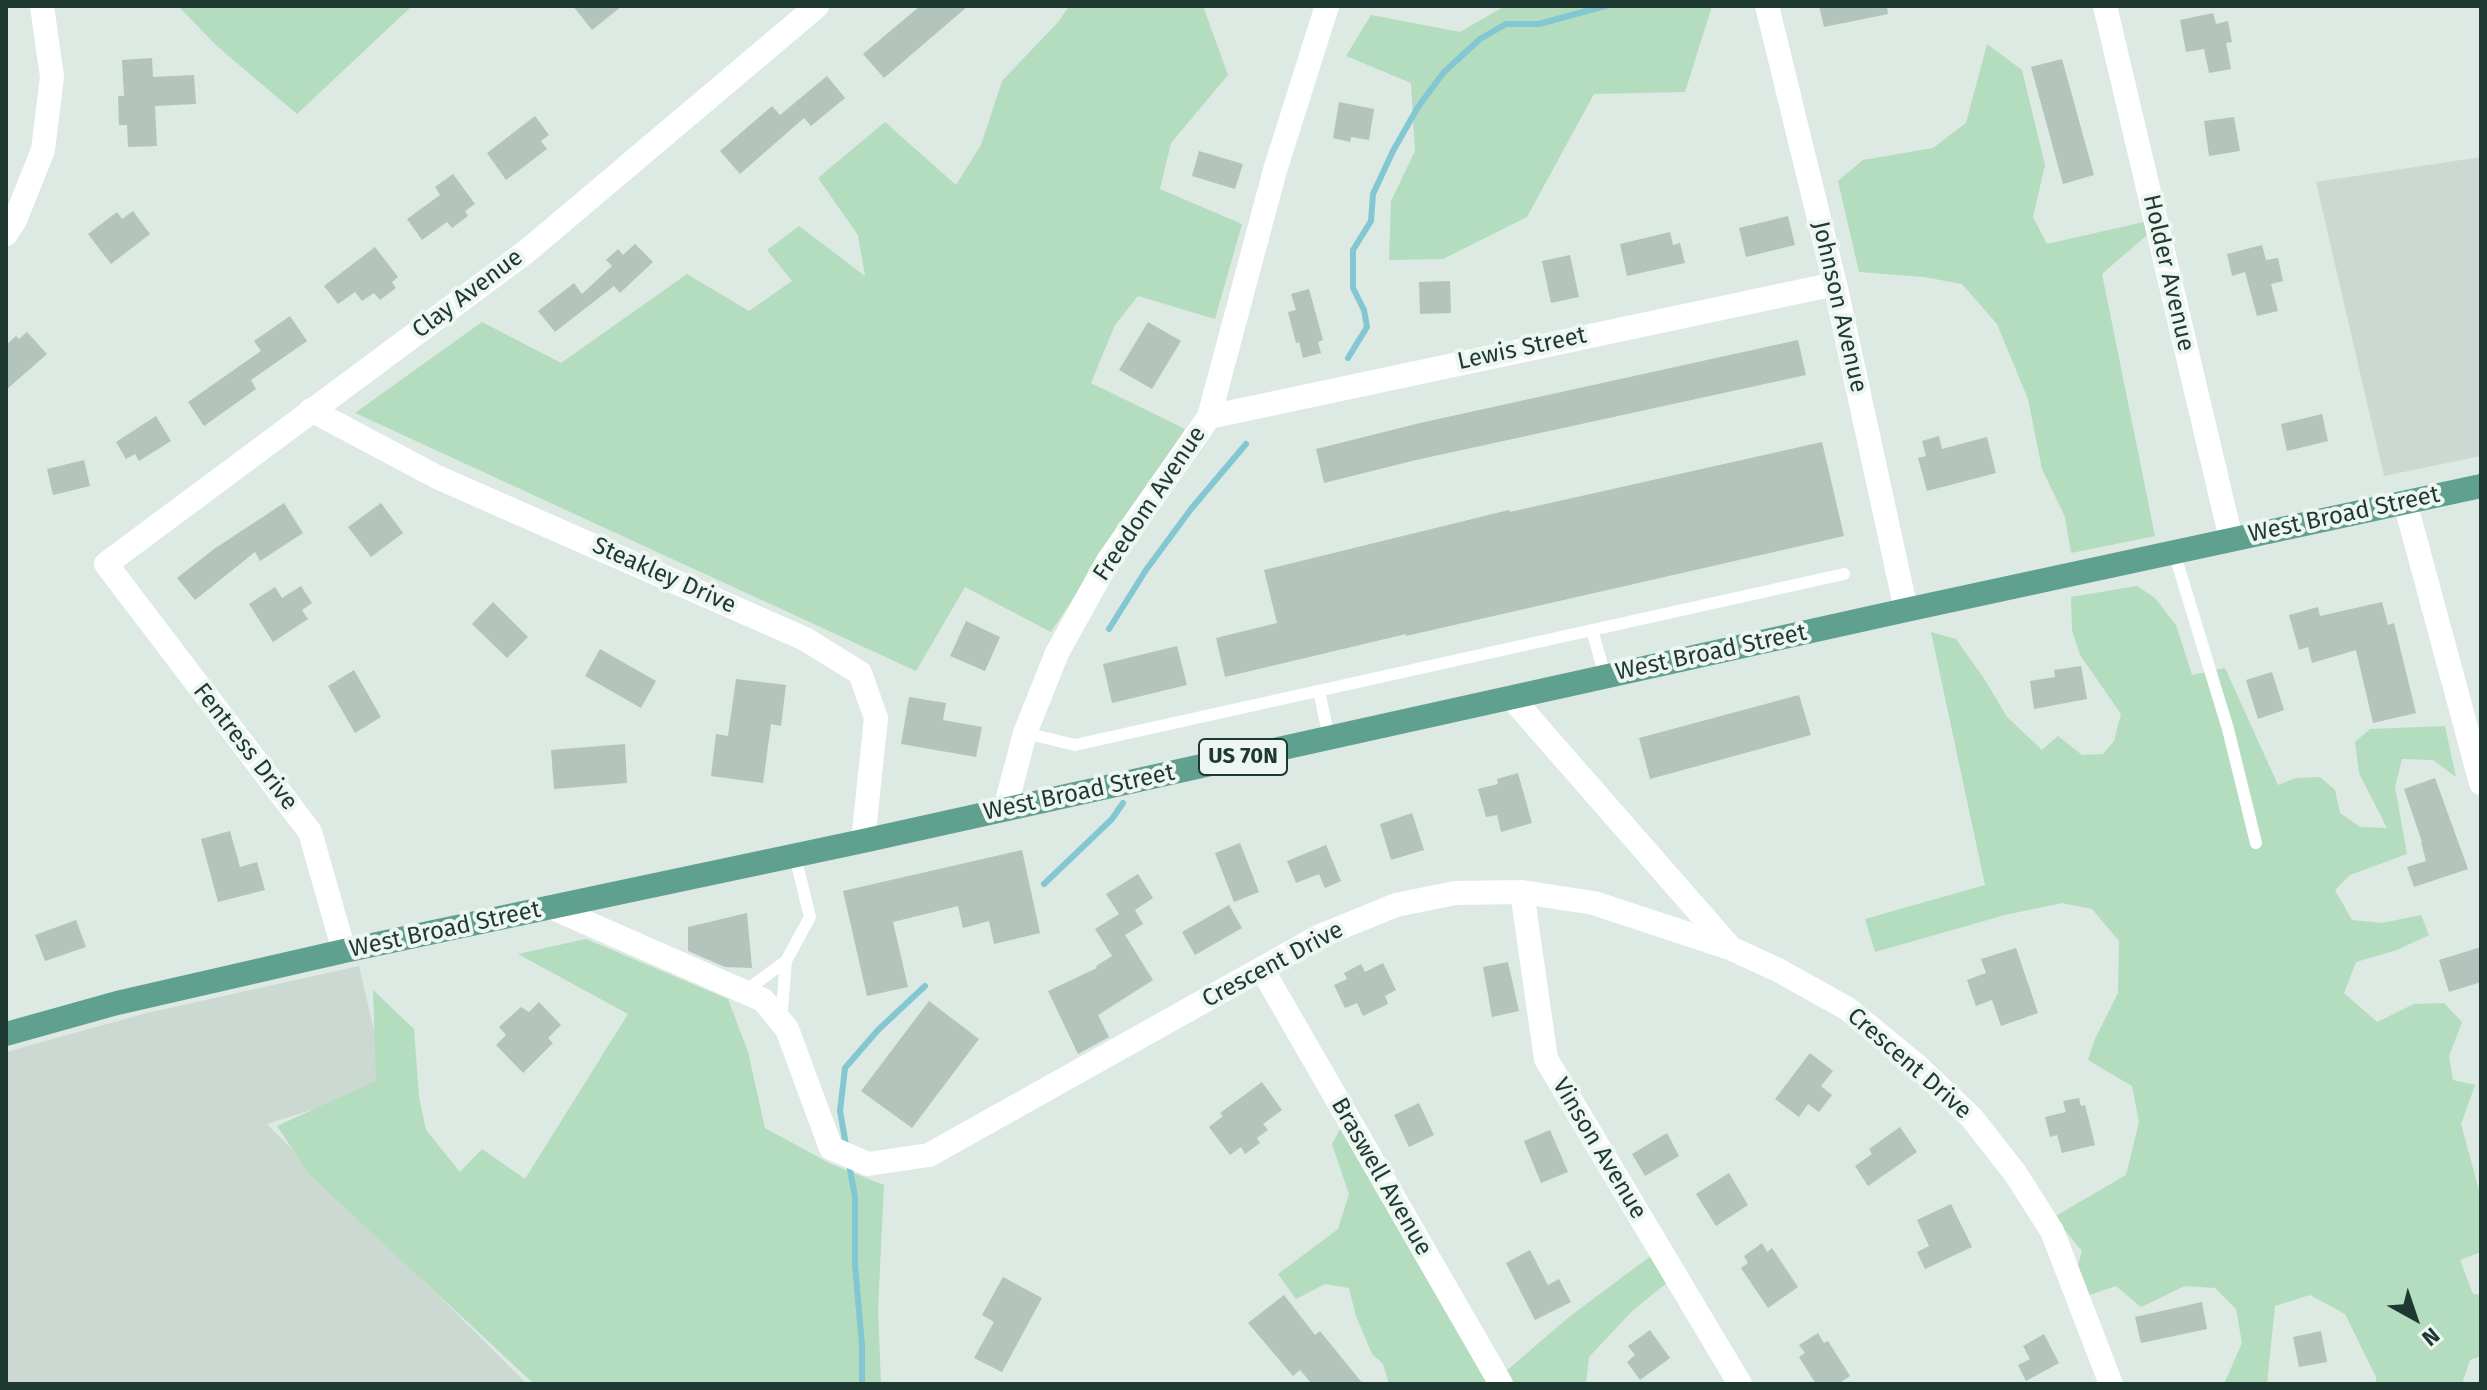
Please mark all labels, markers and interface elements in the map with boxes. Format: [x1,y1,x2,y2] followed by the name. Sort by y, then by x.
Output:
[2136,192,2200,354] street label: Holder Avenue
[1805,219,1873,395] street label: Johnson Avenue
[407,243,529,345] street label: Clay Avenue
[1455,321,1589,377] street label: Lewis Street
[1088,421,1212,587] street label: Freedom Avenue
[2246,481,2442,549] street label: West Broad Street
[588,532,740,620] street label: Steakley Drive
[1613,619,1809,687] street label: West Broad Street
[186,678,304,816] street label: Fentress Drive
[1199,739,1287,775] road number: US 70N
[981,759,1177,827] street label: West Broad Street
[347,896,543,964] street label: West Broad Street
[1198,916,1348,1014] street label: Crescent Drive
[1841,1002,1977,1126] street label: Crescent Drive
[1546,1073,1652,1225] street label: Vinson Avenue
[1324,1093,1438,1261] street label: Braswell Avenue
[2375,1278,2455,1358] north arrow
[2416,1322,2445,1352] text: N

